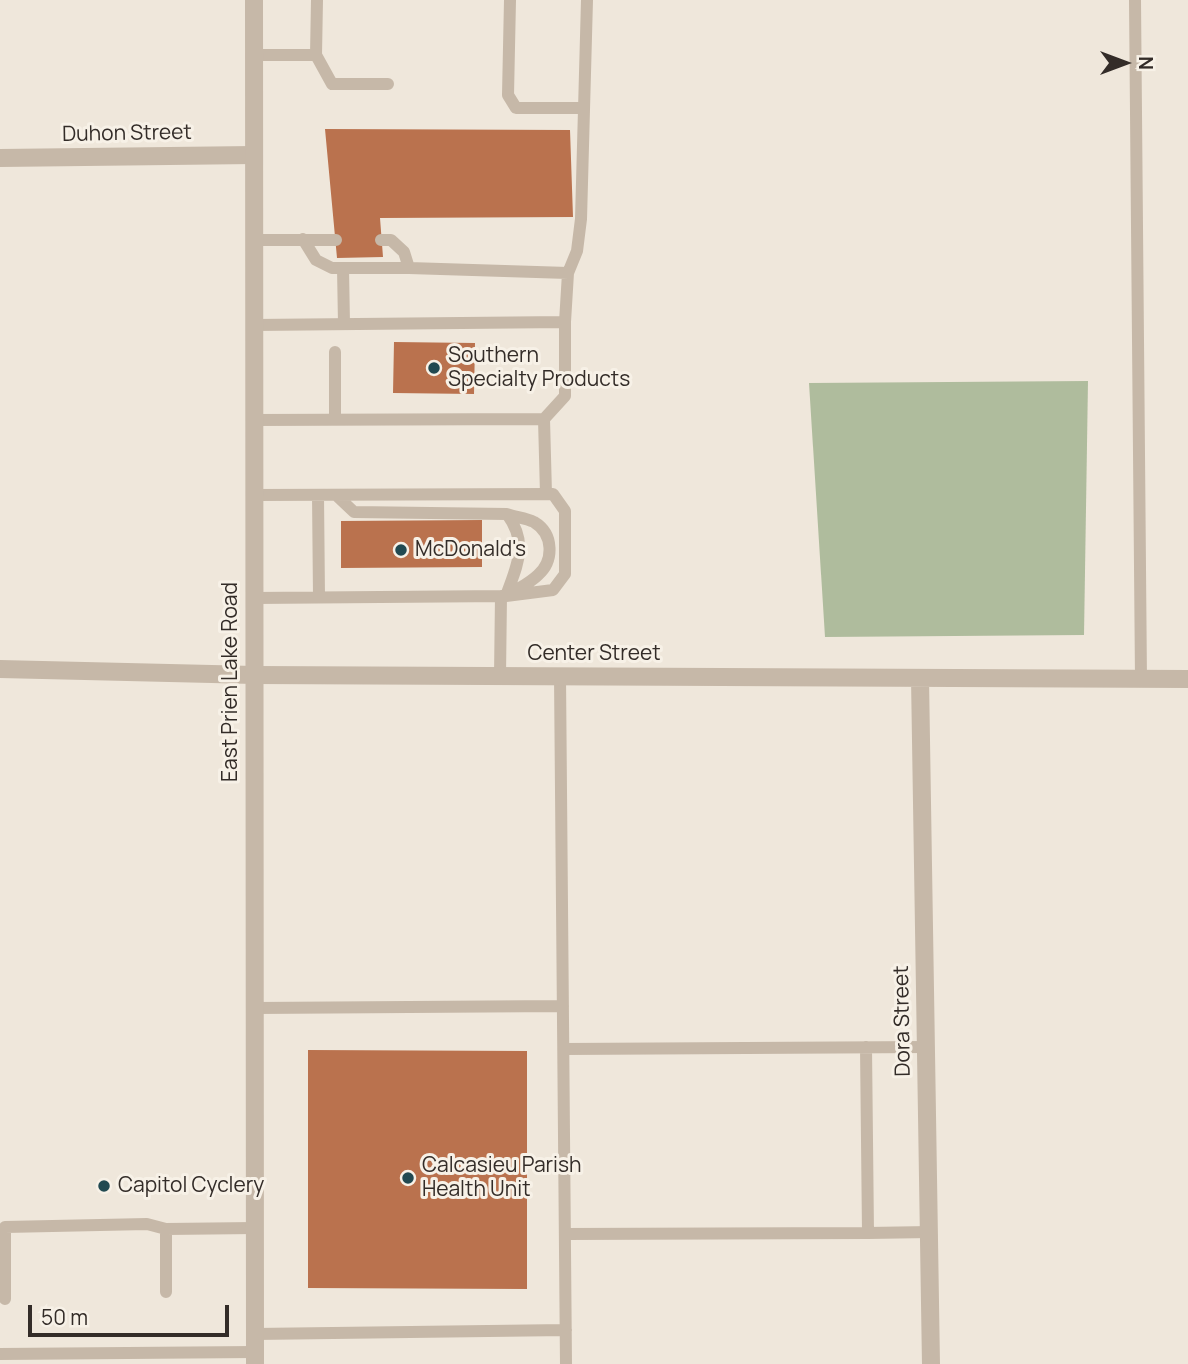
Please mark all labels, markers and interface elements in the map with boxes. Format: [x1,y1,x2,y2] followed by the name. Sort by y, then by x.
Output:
[1090,28,1160,98] north arrow
[1133,56,1159,70] text: N
[62,120,192,148] street label: Duhon Street
[448,343,630,393] place label: Southern Specialty Products
[426,360,442,376] marker: Southern Specialty Products
[415,537,526,563] place label: McDonald's
[393,542,409,558] marker: McDonald's
[218,582,244,782] street label: East Prien Lake Road
[527,641,661,667] street label: Center Street
[889,965,917,1077] street label: Dora Street
[422,1153,582,1203] place label: Calcasieu Parish Health Unit
[400,1170,416,1186] marker: Calcasieu Parish Health Unit
[118,1173,264,1199] place label: Capitol Cyclery
[96,1178,112,1194] marker: Capitol Cyclery
[32,1290,233,1334] scale bar
[41,1303,88,1331] text: 50 m

